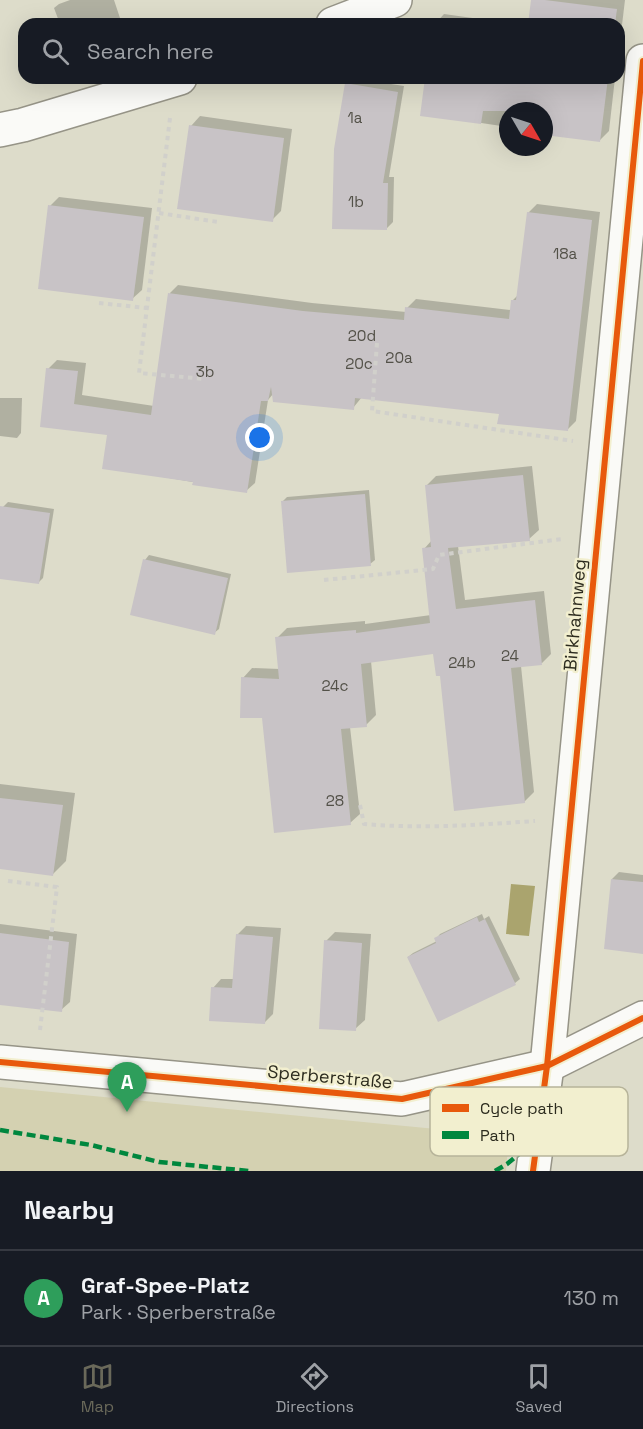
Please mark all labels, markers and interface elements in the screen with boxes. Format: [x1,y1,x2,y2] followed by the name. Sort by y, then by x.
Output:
[18,18,625,84] search box
[39,35,72,68] icon: search
[87,37,214,65] text: Search here
[499,102,553,156] north arrow
[348,108,363,127] house number: 1a
[348,192,364,211] house number: 1b
[553,244,577,263] house number: 18a
[348,326,376,345] house number: 20d
[385,348,413,367] house number: 20a
[345,354,373,373] house number: 20c
[196,362,214,381] house number: 3b
[245,423,274,452] your location
[558,558,591,672] street label: Birkhahnweg
[501,646,519,665] house number: 24
[448,653,476,672] house number: 24b
[322,676,349,695] house number: 24c
[326,791,344,810] house number: 28
[267,1060,393,1093] street label: Sperberstraße
[108,1062,146,1112] pin: A
[430,1087,628,1156] legend
[480,1098,563,1119] text: Cycle path
[480,1125,515,1146] text: Path
[24,1193,114,1227] text: Nearby
[81,1271,250,1299] text: Graf-Spee-Platz
[37,1285,50,1311] text: A
[563,1285,619,1311] text: 130 m
[81,1299,276,1325] text: Park · Sperberstraße
[81,1360,114,1417] tab: Map
[276,1360,354,1417] tab: Directions
[516,1360,562,1417] tab: Saved

